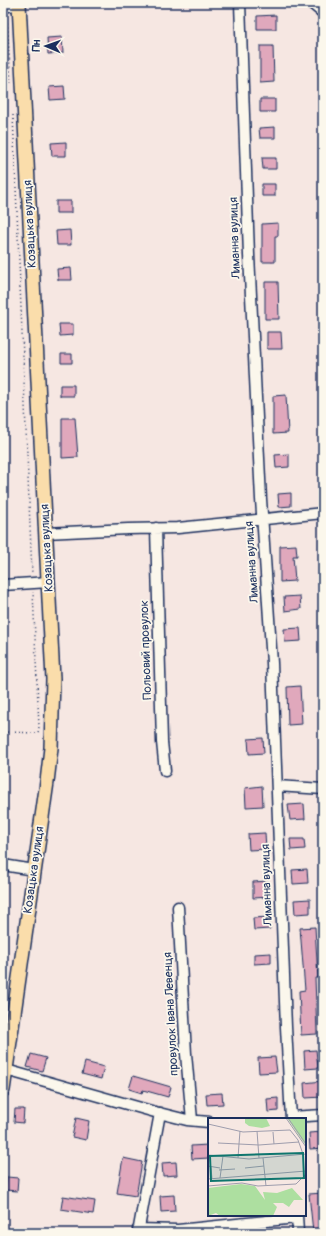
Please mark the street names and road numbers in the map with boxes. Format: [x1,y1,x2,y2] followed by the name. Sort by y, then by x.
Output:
[20,179,40,268] street label: Козацька вулиця
[226,196,244,280] street label: Лиманна вулиця
[37,503,57,592] street label: Козацька вулиця
[242,520,262,604] street label: Лиманна вулиця
[137,600,155,700] street label: Польовий провулок
[20,825,48,915] street label: Козацька вулиця
[258,843,276,927] street label: Лиманна вулиця
[160,951,182,1076] street label: провулок Івана Левенця

